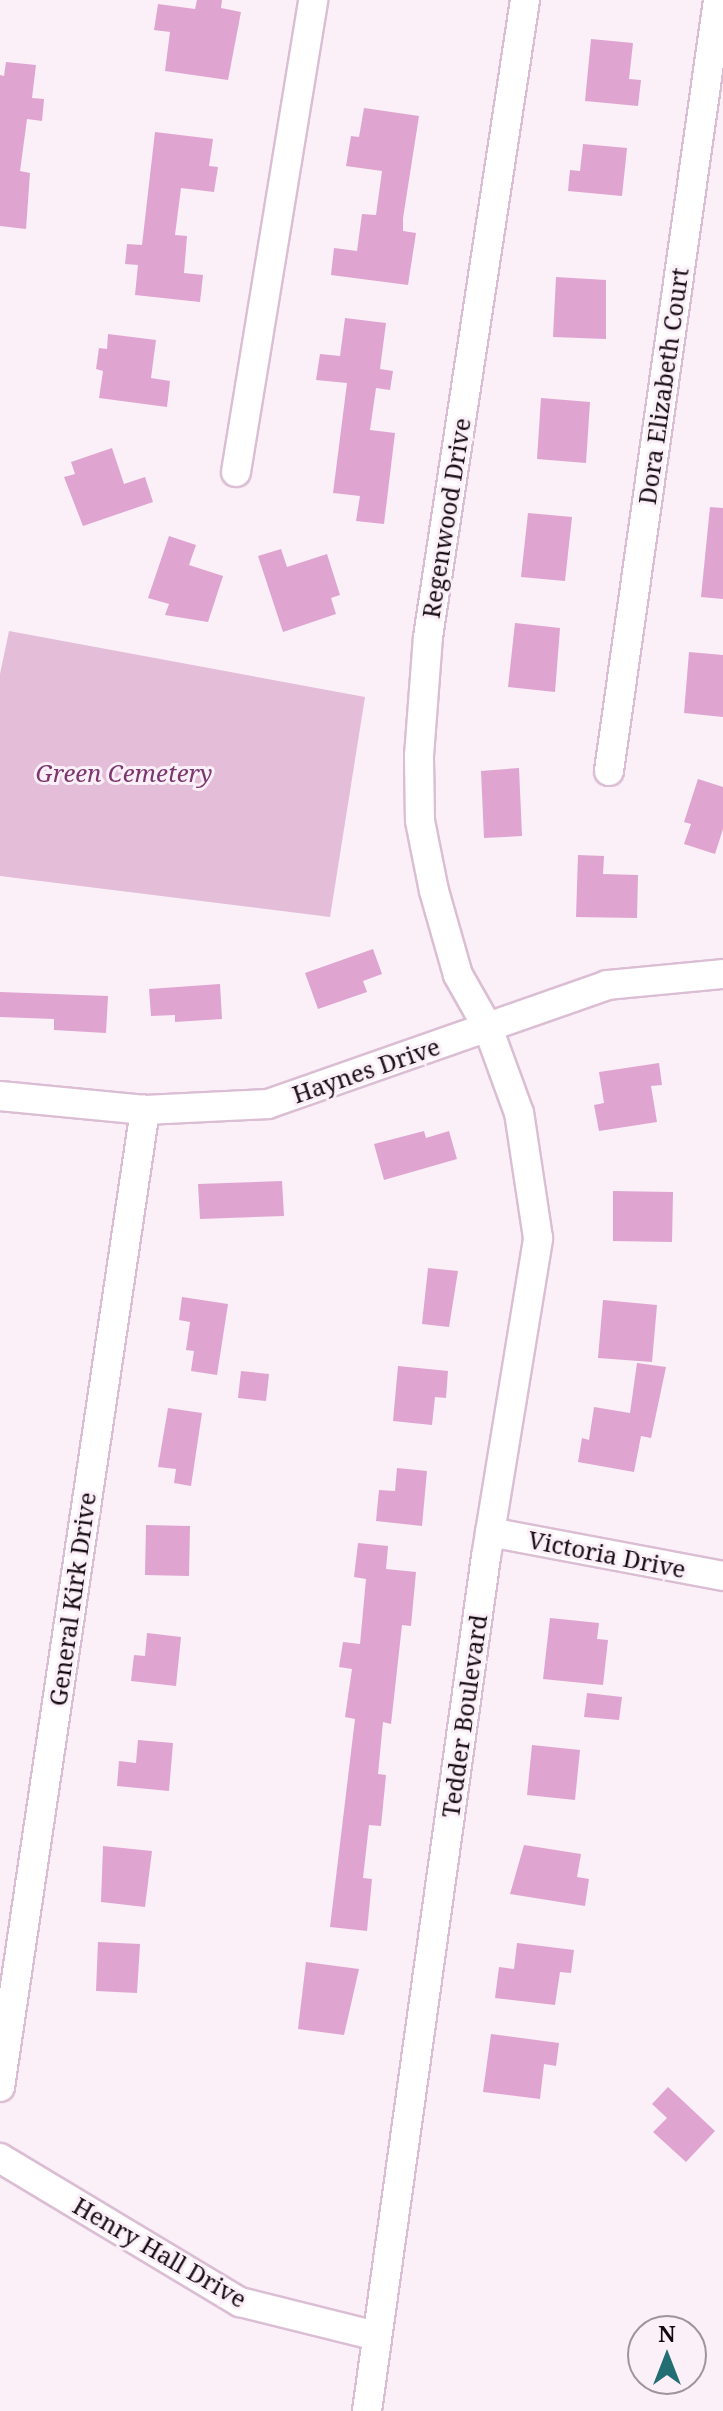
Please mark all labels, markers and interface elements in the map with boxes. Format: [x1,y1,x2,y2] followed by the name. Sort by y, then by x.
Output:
[632,266,694,506] street label: Dora Elizabeth Court
[416,416,476,620] street label: Regenwood Drive
[36,759,212,787] park label: Green Cemetery
[288,1031,444,1109] street label: Haynes Drive
[43,1490,101,1708] street label: General Kirk Drive
[526,1525,688,1583] street label: Victoria Drive
[435,1613,493,1819] street label: Tedder Boulevard
[68,2191,252,2313] street label: Henry Hall Drive
[627,2315,707,2395] north arrow
[658,2318,676,2348] text: N

